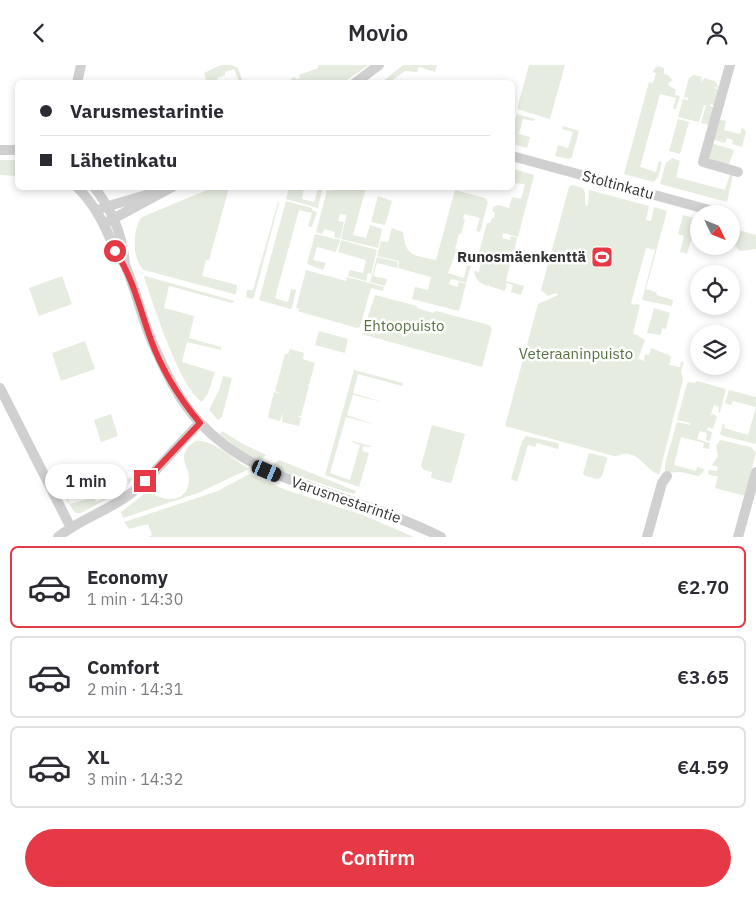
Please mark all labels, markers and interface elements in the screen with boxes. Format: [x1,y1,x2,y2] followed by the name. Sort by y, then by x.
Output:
[348,18,408,47] text: Movio
[25,19,53,47] icon: back
[703,19,731,47] icon: person
[70,99,224,123] text: Varusmestarintie
[70,148,177,172] text: Lähetinkatu
[580,166,656,203] street label: Stoltinkatu
[690,205,740,255] north arrow
[690,205,740,375] map controls
[104,240,126,262] route start
[590,245,614,269] sports icon: Runosmäenkenttä
[457,247,586,266] place label: Runosmäenkenttä
[690,265,740,315] button: locate
[363,316,445,335] park label: Ehtoopuisto
[690,325,740,375] button: layers
[519,344,633,363] park label: Veteraaninpuisto
[250,458,283,484] car
[45,463,128,499] callout: 1 min
[134,470,156,492] route end
[65,471,107,491] text: 1 min
[289,472,404,527] street label: Varusmestarintie
[27,565,72,610] icon: car
[87,565,168,589] text: Economy
[677,575,729,599] text: €2.70
[87,589,183,609] text: 1 min · 14:30
[27,655,72,700] icon: car
[87,655,160,679] text: Comfort
[677,665,729,689] text: €3.65
[87,679,183,699] text: 2 min · 14:31
[27,745,72,790] icon: car
[87,745,110,769] text: XL
[677,755,729,779] text: €4.59
[87,769,183,789] text: 3 min · 14:32
[25,829,731,887] button: Confirm

